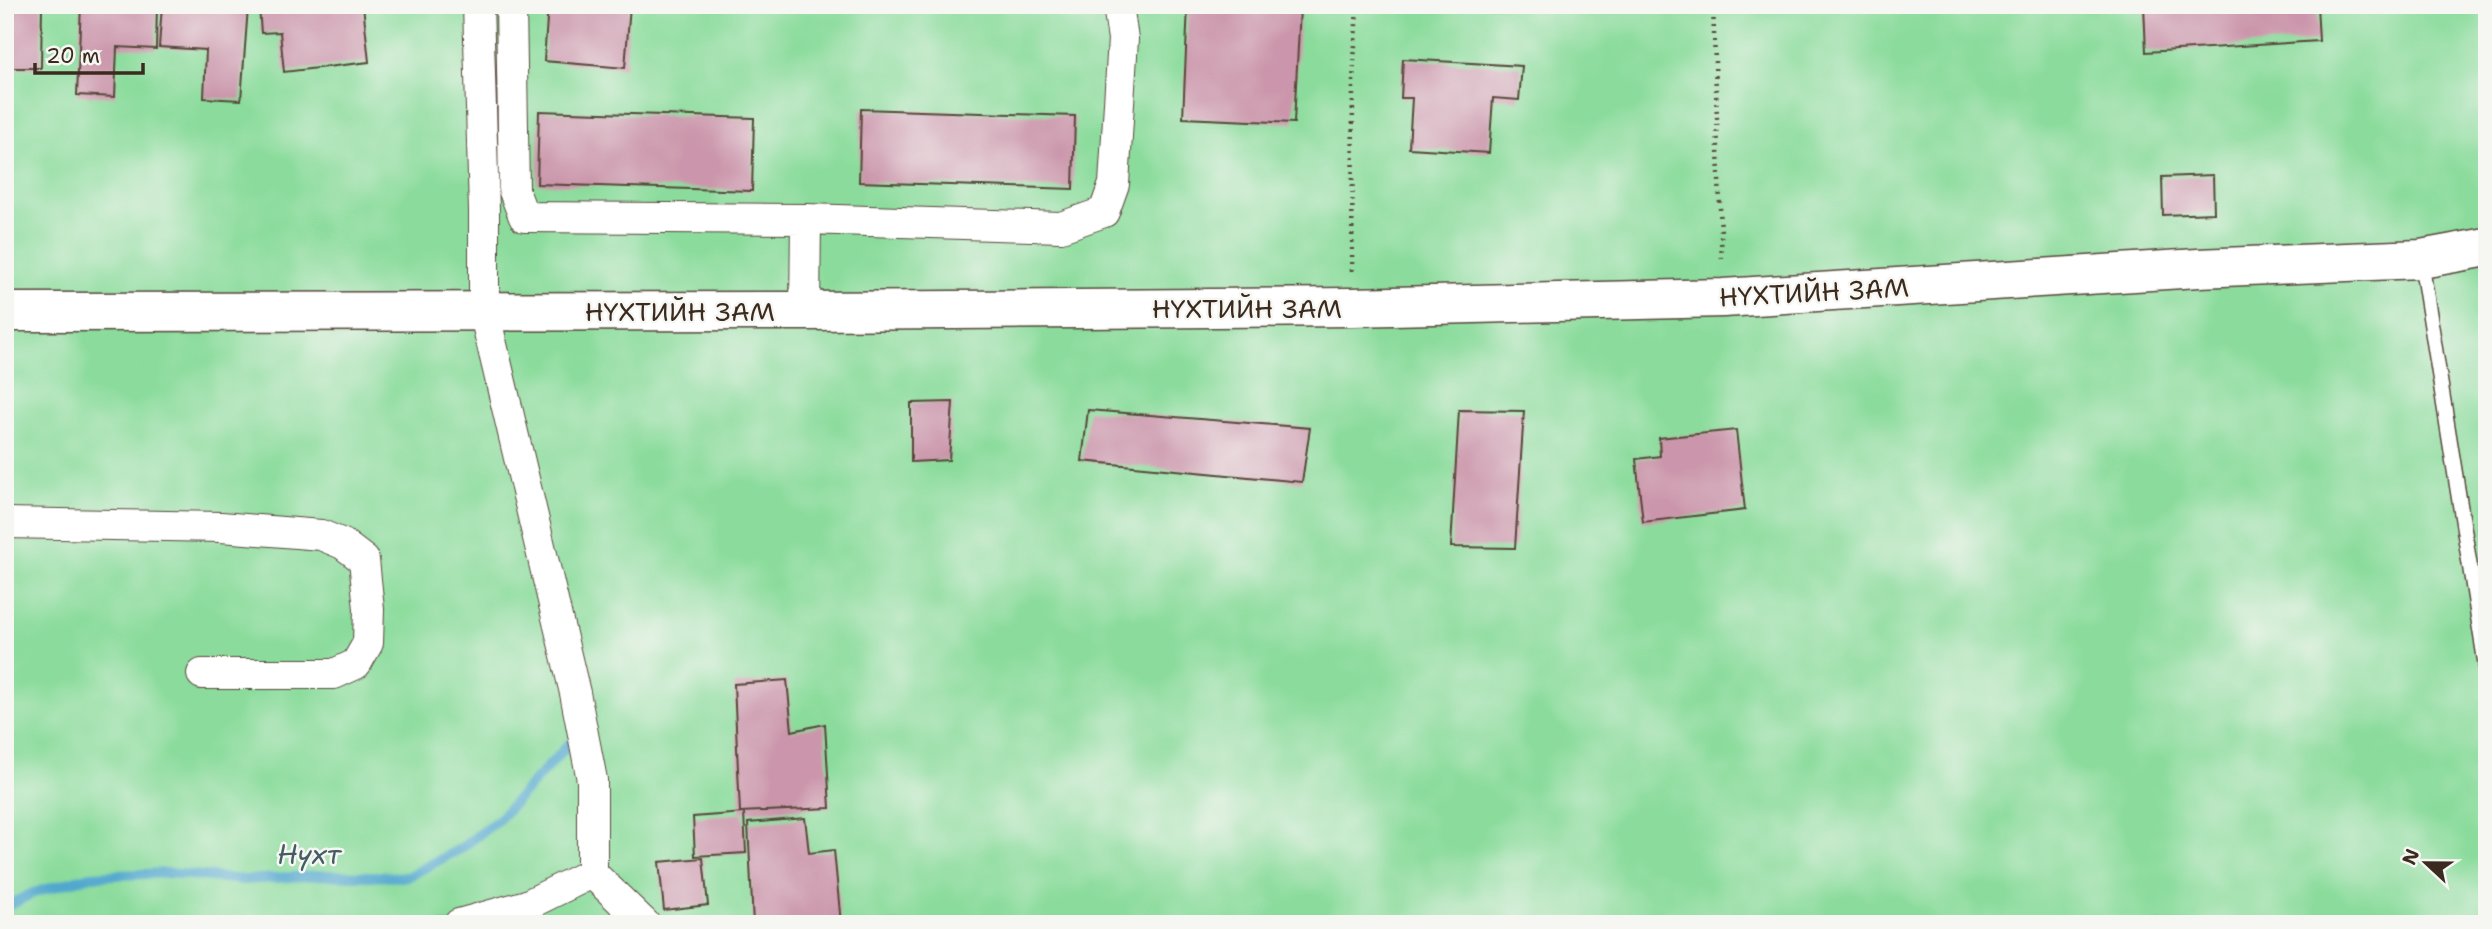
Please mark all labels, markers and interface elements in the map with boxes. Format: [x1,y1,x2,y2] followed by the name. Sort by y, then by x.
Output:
[35,32,144,76] scale bar
[46,42,100,70] text: 20 m
[1718,270,1910,314] street label: НҮХТИЙН ЗАМ
[1152,291,1342,326] street label: НҮХТИЙН ЗАМ
[585,294,775,329] street label: НҮХТИЙН ЗАМ
[2390,828,2460,898] north arrow
[277,835,343,873] water label: Нүхт
[2396,845,2425,868] text: N

